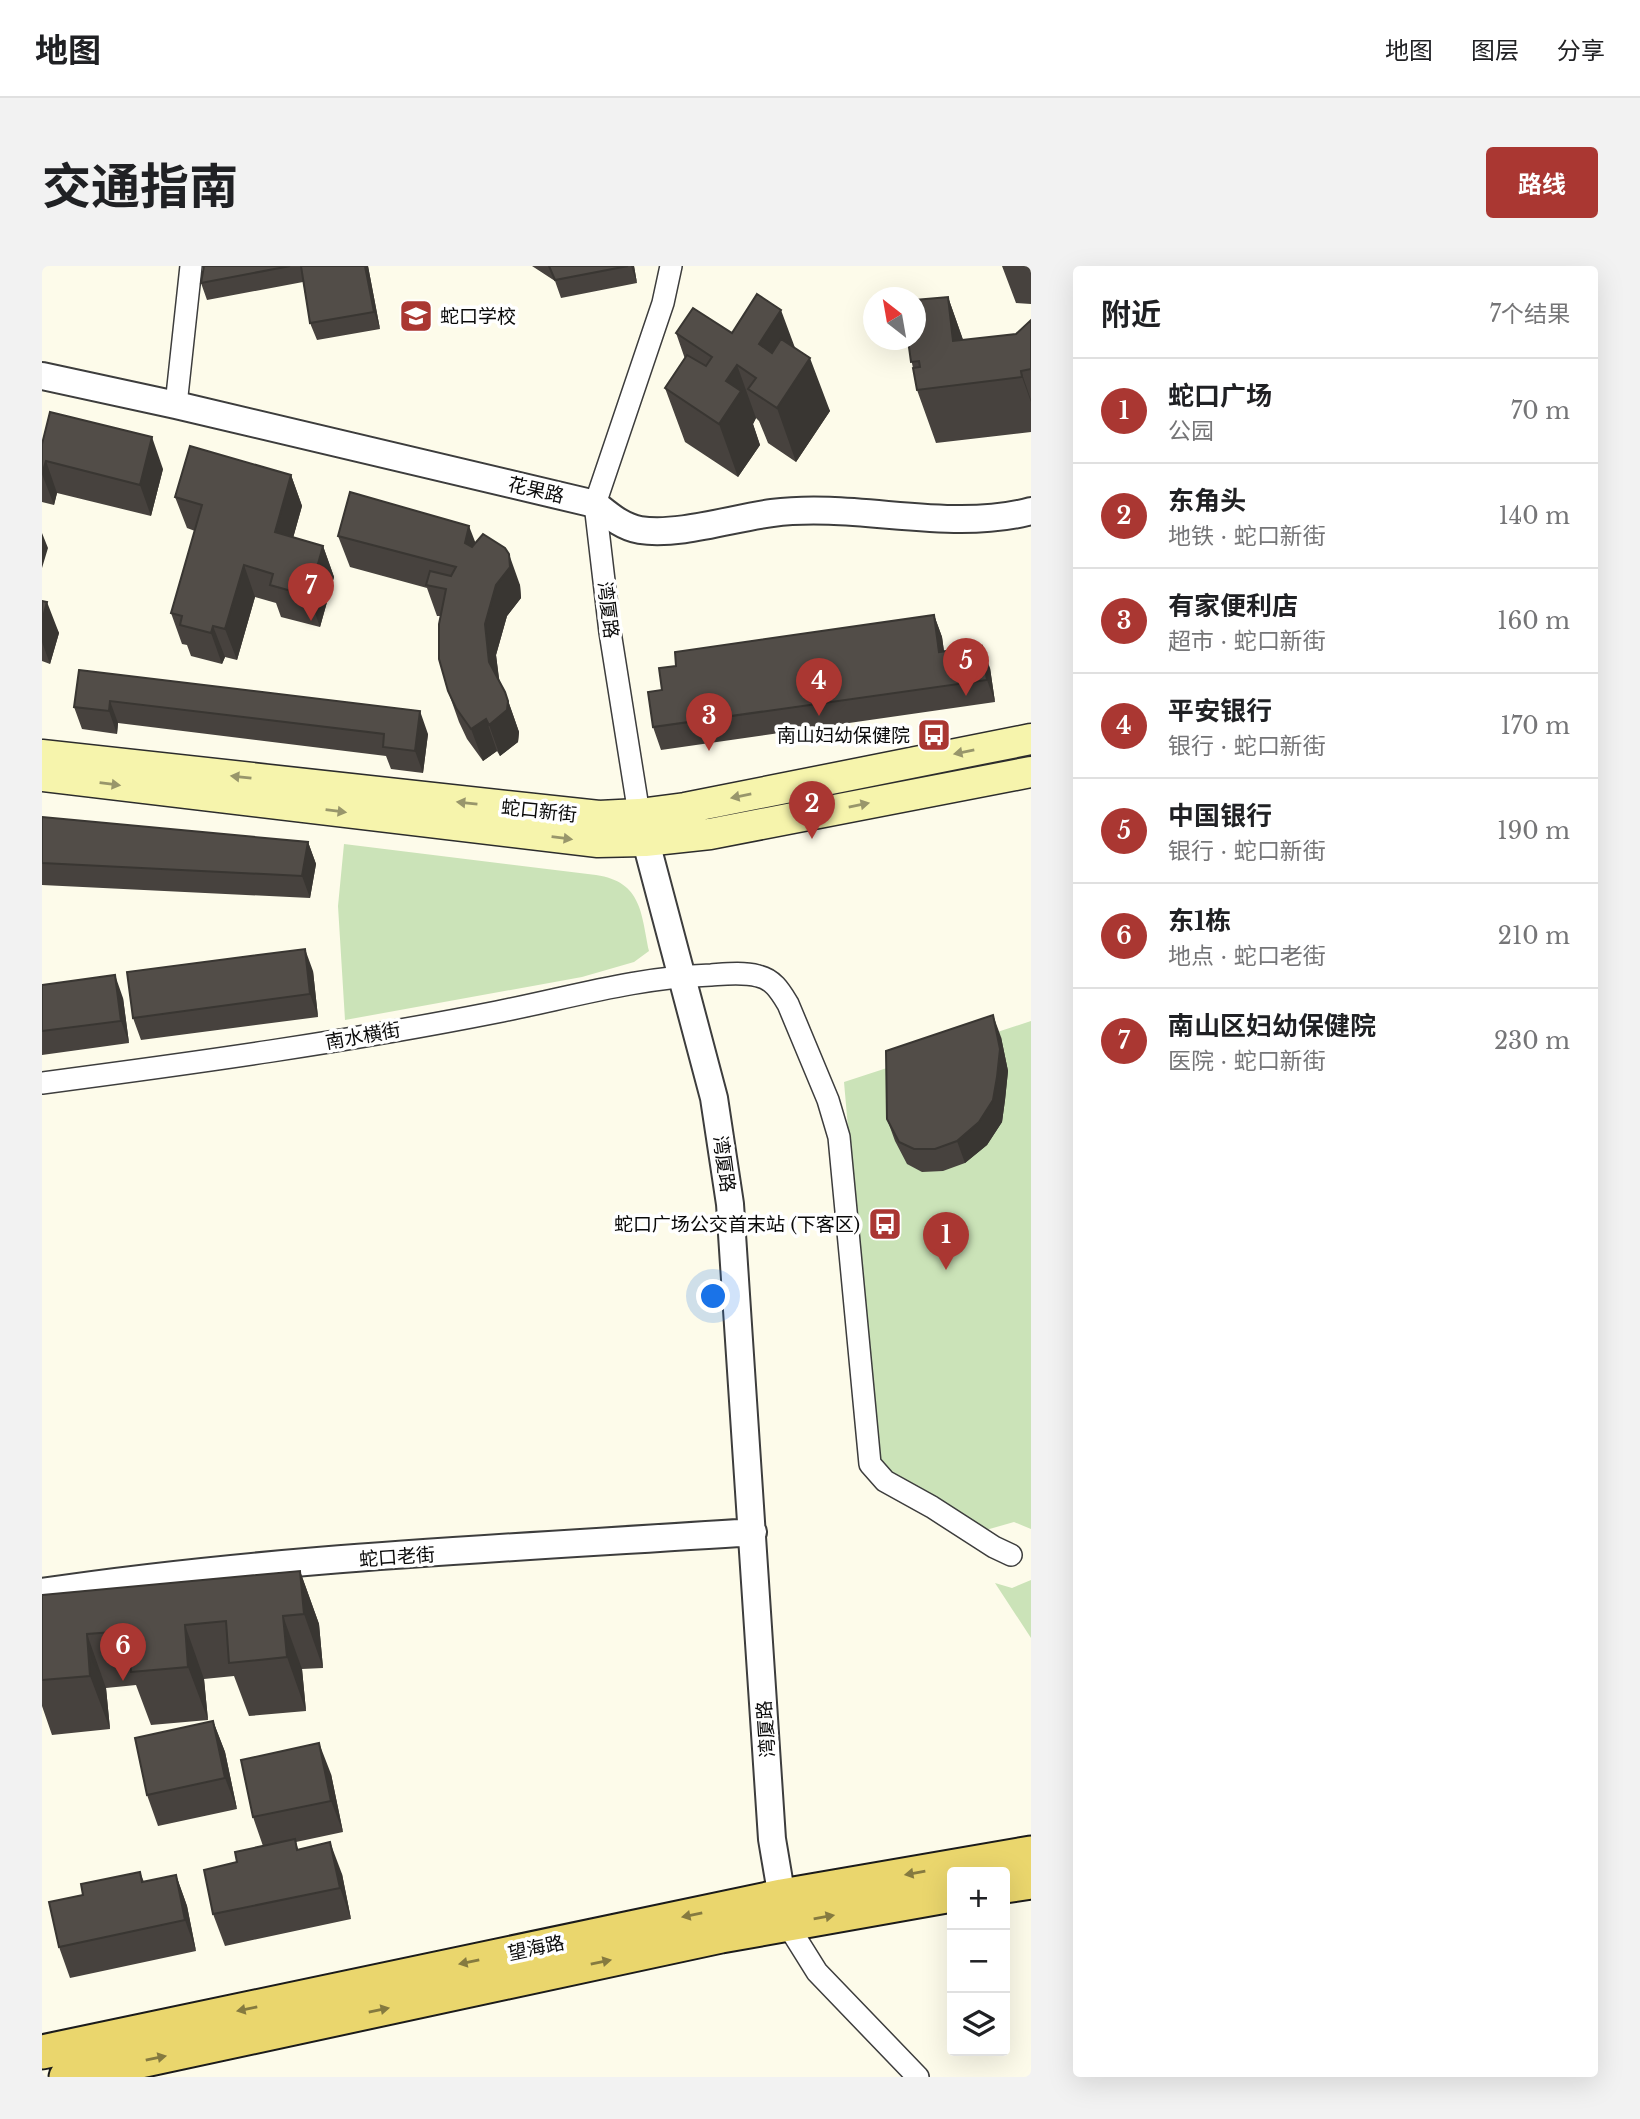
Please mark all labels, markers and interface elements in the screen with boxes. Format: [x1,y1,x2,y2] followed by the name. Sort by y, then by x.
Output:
[35,30,101,71] text: 地图
[1385,36,1433,65] text: 地图
[1471,36,1519,65] text: 图层
[1557,36,1605,65] text: 分享
[1486,147,1598,218] button: 路线
[42,156,238,217] text: 交通指南
[863,287,926,350] north arrow
[1101,296,1161,333] text: 附近
[397,297,435,335] school or university icon: 蛇口学校
[1489,300,1570,328] text: 7个结果
[440,305,516,328] place label: 蛇口学校
[1168,380,1272,412] text: 蛇口广场
[1119,397,1129,425] text: 1
[1511,397,1570,425] text: 70 m
[1168,417,1214,445] text: 公园
[506,472,566,508] street label: 花果路
[1168,485,1246,517] text: 东角头
[1117,502,1131,530] text: 2
[1499,502,1570,530] text: 140 m
[1168,522,1326,550] text: 地铁 · 蛇口新街
[288,563,334,621] pin: 7
[593,580,623,640] street label: 湾厦路
[1168,590,1298,622] text: 有家便利店
[1117,607,1131,635] text: 3
[1497,607,1570,635] text: 160 m
[1168,627,1326,655] text: 超市 · 蛇口新街
[943,638,989,696] pin: 5
[796,658,842,716] pin: 4
[686,693,732,751] pin: 3
[1168,695,1272,727] text: 平安银行
[1116,712,1132,740] text: 4
[1500,712,1570,740] text: 170 m
[915,716,953,754] bus stop icon: 南山妇幼保健院
[777,724,910,747] place label: 南山妇幼保健院
[1168,732,1326,760] text: 银行 · 蛇口新街
[953,747,975,758] one-way arrow
[230,771,252,782] one-way arrow
[99,779,121,790] one-way arrow
[789,781,835,839] pin: 2
[730,791,752,802] one-way arrow
[500,796,578,826] street label: 蛇口新街
[456,797,478,808] one-way arrow
[848,800,870,811] one-way arrow
[1168,800,1272,832] text: 中国银行
[325,806,347,817] one-way arrow
[1117,817,1131,845] text: 5
[1497,817,1570,845] text: 190 m
[551,833,573,844] one-way arrow
[1168,837,1326,865] text: 银行 · 蛇口新街
[1168,905,1231,937] text: 东1栋
[1116,922,1132,950] text: 6
[1498,922,1570,950] text: 210 m
[1168,942,1326,970] text: 地点 · 蛇口老街
[1168,1010,1376,1042] text: 南山区妇幼保健院
[324,1018,402,1054] street label: 南水横街
[1118,1027,1130,1055] text: 7
[1494,1027,1570,1055] text: 230 m
[1168,1047,1326,1075] text: 医院 · 蛇口新街
[709,1134,739,1194] street label: 湾厦路
[866,1205,904,1243] bus stop icon: 蛇口广场公交首末站 (下客区)
[923,1212,969,1270] pin: 1
[614,1213,860,1236] place label: 蛇口广场公交首末站 (下客区)
[696,1279,730,1313] your location
[358,1543,436,1571] street label: 蛇口老街
[100,1623,146,1681] pin: 6
[753,1700,779,1758] street label: 湾厦路
[947,1867,1010,2056] map controls
[947,1867,1010,1930] button: +
[904,1868,926,1879] one-way arrow
[681,1910,703,1921] one-way arrow
[813,1911,835,1922] one-way arrow
[947,1930,1010,1993] button: −
[506,1931,566,1965] street label: 望海路
[458,1957,480,1968] one-way arrow
[590,1957,612,1968] one-way arrow
[947,1993,1010,2056] button: layers
[236,2004,258,2015] one-way arrow
[368,2004,390,2015] one-way arrow
[145,2052,167,2063] one-way arrow

